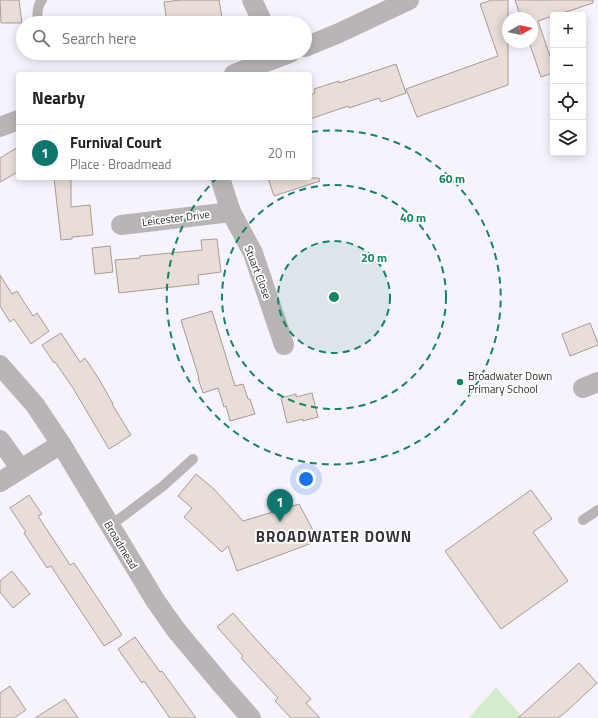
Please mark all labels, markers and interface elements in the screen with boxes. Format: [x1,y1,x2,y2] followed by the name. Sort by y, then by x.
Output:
[502,12,538,48] north arrow
[550,12,586,156] map controls
[550,12,586,48] button: +
[16,16,312,60] search box
[30,27,52,49] icon: search
[62,27,136,50] text: Search here
[550,48,586,84] button: −
[550,84,586,120] button: locate
[32,85,85,111] text: Nearby
[550,120,586,156] button: layers
[70,131,162,154] text: Furnival Court
[41,143,49,163] text: 1
[268,143,296,163] text: 20 m
[70,154,171,174] text: Place · Broadmead
[439,169,465,188] text: 60 m
[141,206,211,230] street label: Leicester Drive
[400,208,426,227] text: 40 m
[240,243,276,301] street label: Stuart Close
[361,248,387,267] text: 20 m
[327,290,341,304] centre of rings
[468,368,552,397] place label: Broadwater Down Primary School
[455,377,465,387] marker: Broadwater Down Primary School
[296,469,316,489] your location
[267,489,293,522] pin: 1
[100,518,142,572] street label: Broadmead
[256,525,412,548] district label: BROADWATER DOWN

